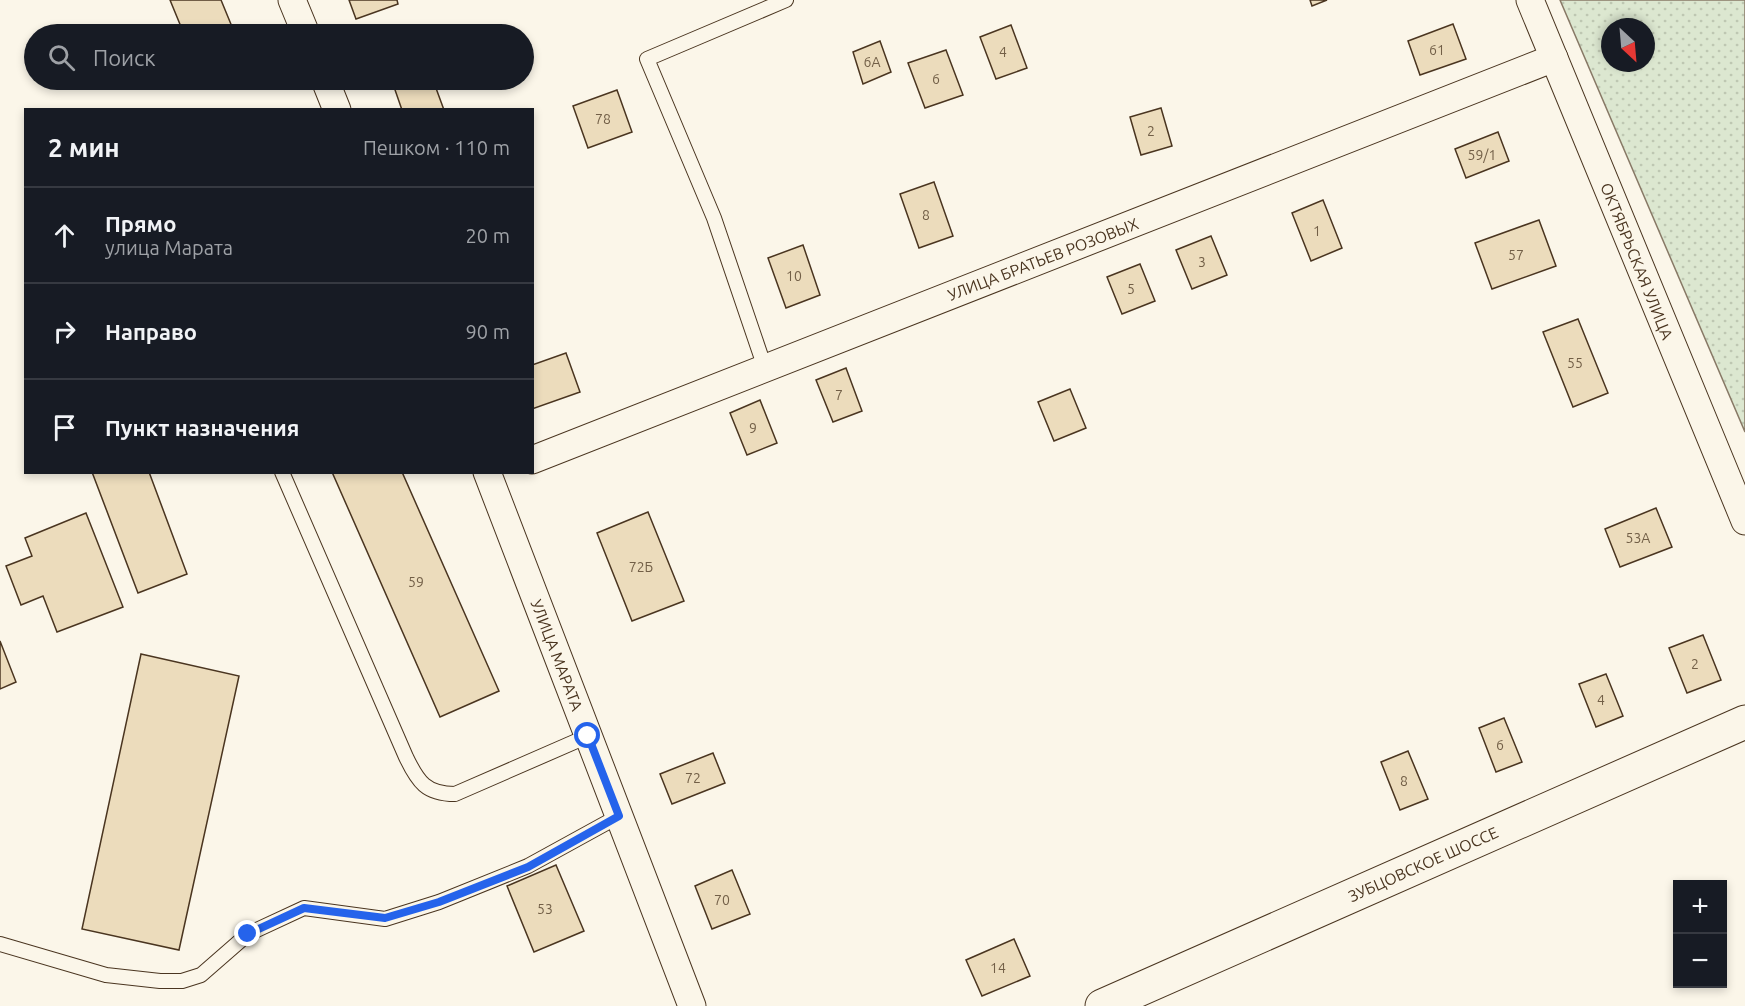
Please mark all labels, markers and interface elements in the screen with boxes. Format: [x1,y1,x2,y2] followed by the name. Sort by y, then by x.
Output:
[1601,18,1655,72] north arrow
[24,24,534,90] search box
[45,41,78,74] icon: search
[1429,42,1445,58] house number: 61
[999,44,1007,60] house number: 4
[93,45,156,70] text: Поиск
[864,54,881,70] house number: 6А
[932,71,940,87] house number: 6
[595,111,611,127] house number: 78
[1147,123,1155,139] house number: 2
[48,133,120,162] text: 2 мин
[363,136,510,159] text: Пешком · 110 m
[1468,147,1496,163] house number: 59/1
[1597,180,1677,343] street label: ОКТЯБРЬСКАЯ УЛИЦА
[922,207,930,223] house number: 8
[105,211,176,236] text: Прямо
[945,214,1141,304] street label: УЛИЦА БРАТЬЕВ РОЗОВЫХ
[48,219,81,252] icon: ahead
[1313,223,1321,239] house number: 1
[466,224,510,247] text: 20 m
[105,236,233,259] text: улица Марата
[1508,247,1524,263] house number: 57
[1198,254,1206,270] house number: 3
[786,268,802,284] house number: 10
[1127,281,1135,297] house number: 5
[48,315,81,348] icon: right
[105,319,197,344] text: Направо
[466,320,510,343] text: 90 m
[1567,355,1583,371] house number: 55
[835,387,843,403] house number: 7
[48,411,81,444] icon: arrive
[105,415,299,440] text: Пункт назначения
[749,420,757,436] house number: 9
[1626,530,1650,546] house number: 53А
[629,559,653,575] house number: 72Б
[408,574,424,590] house number: 59
[527,597,587,714] street label: УЛИЦА МАРАТА
[1691,656,1699,672] house number: 2
[1597,692,1605,708] house number: 4
[574,722,600,748] route start
[1496,737,1504,753] house number: 6
[685,770,701,786] house number: 72
[1400,773,1408,789] house number: 8
[1345,823,1501,905] street label: ЗУБЦОВСКОЕ ШОССЕ
[1673,880,1727,988] map controls
[1673,880,1727,934] button: +
[714,892,730,908] house number: 70
[537,901,553,917] house number: 53
[234,920,260,946] route end
[1673,934,1727,988] button: −
[990,960,1006,976] house number: 14

